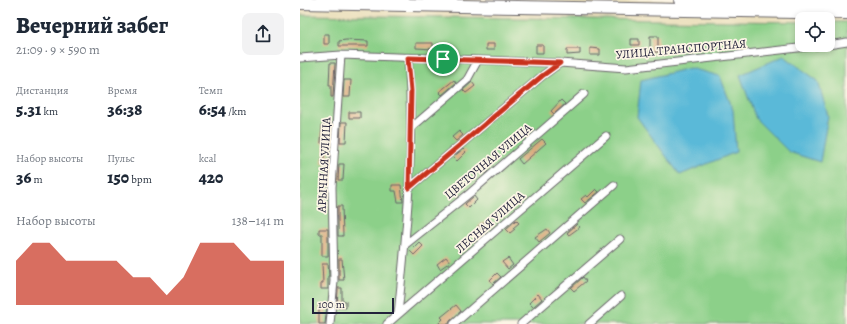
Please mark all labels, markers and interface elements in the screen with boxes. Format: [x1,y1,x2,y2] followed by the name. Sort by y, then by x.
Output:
[16,11,168,41] text: Вечерний забег
[795,12,835,52] map controls
[795,12,835,52] button: locate
[242,13,284,55] button: share
[615,35,747,63] street label: УЛИЦА ТРАНСПОРТНАЯ
[16,41,100,58] text: 21:09 · 9 × 590 m
[426,42,460,76] pin
[432,48,454,70] icon: arrive
[16,83,68,98] text: Дистанция
[107,83,137,98] text: Время
[199,83,223,98] text: Темп
[16,98,41,121] text: 5.31
[107,98,142,121] text: 36:38
[199,98,226,121] text: 6:54
[41,104,58,119] text: km
[226,104,246,119] text: /km
[313,116,335,214] street label: АРЫЧНАЯ УЛИЦА
[441,119,536,202] street label: ЦВЕТОЧНАЯ УЛИЦА
[16,151,83,166] text: Набор высоты
[107,151,135,166] text: Пульс
[199,151,216,166] text: kcal
[16,166,31,189] text: 36
[107,166,129,189] text: 150
[199,166,223,189] text: 420
[31,172,43,187] text: m
[129,172,152,187] text: bpm
[452,187,529,256] street label: ЛЕСНАЯ УЛИЦА
[16,212,96,229] text: Набор высоты
[232,212,284,229] text: 138–141 m
[312,296,394,315] scale bar
[318,297,345,312] text: 100 m

